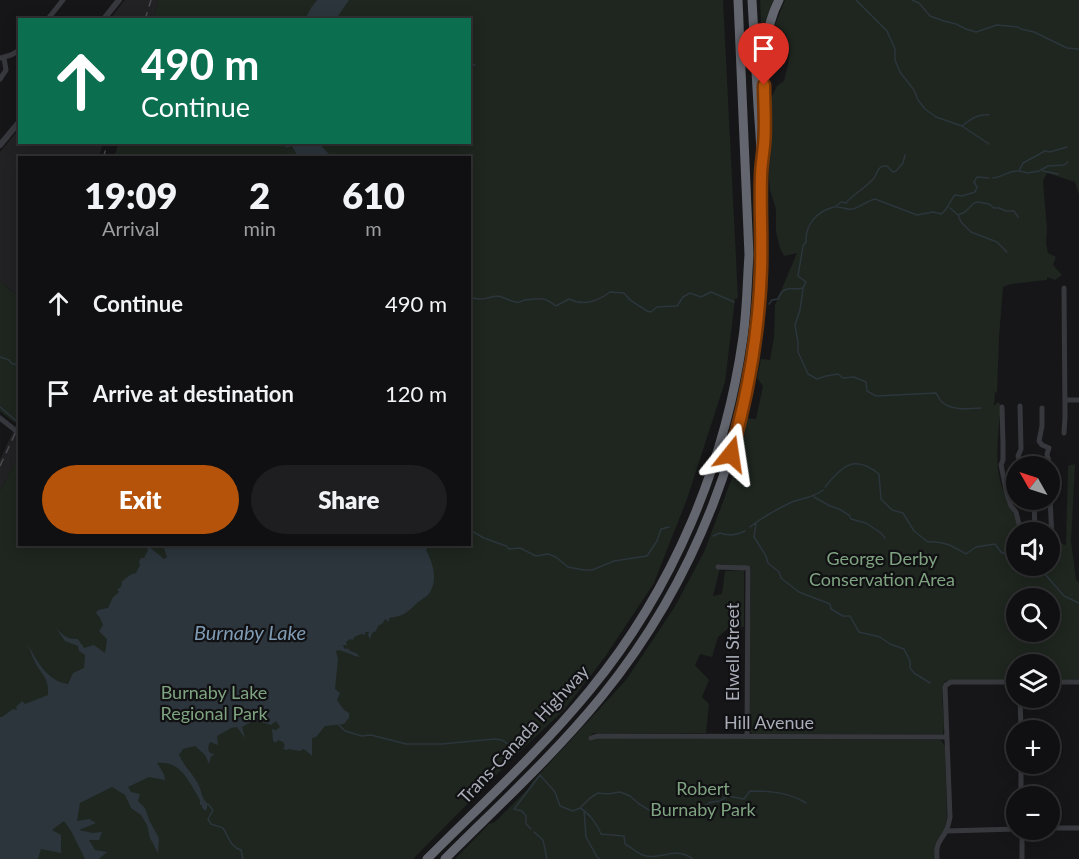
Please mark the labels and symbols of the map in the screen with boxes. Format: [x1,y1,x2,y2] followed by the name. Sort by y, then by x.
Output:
[738,23,789,85] pin
[699,422,763,486] position arrow
[1006,456,1060,510] north arrow
[809,547,955,590] park label: George Derby Conservation Area
[721,602,743,701] street label: Elwell Street
[194,620,306,644] water label: Burnaby Lake
[453,660,593,808] street label: Trans-Canada Highway
[160,681,268,724] park label: Burnaby Lake Regional Park
[724,711,814,733] street label: Hill Avenue
[650,777,757,820] park label: Robert Burnaby Park

